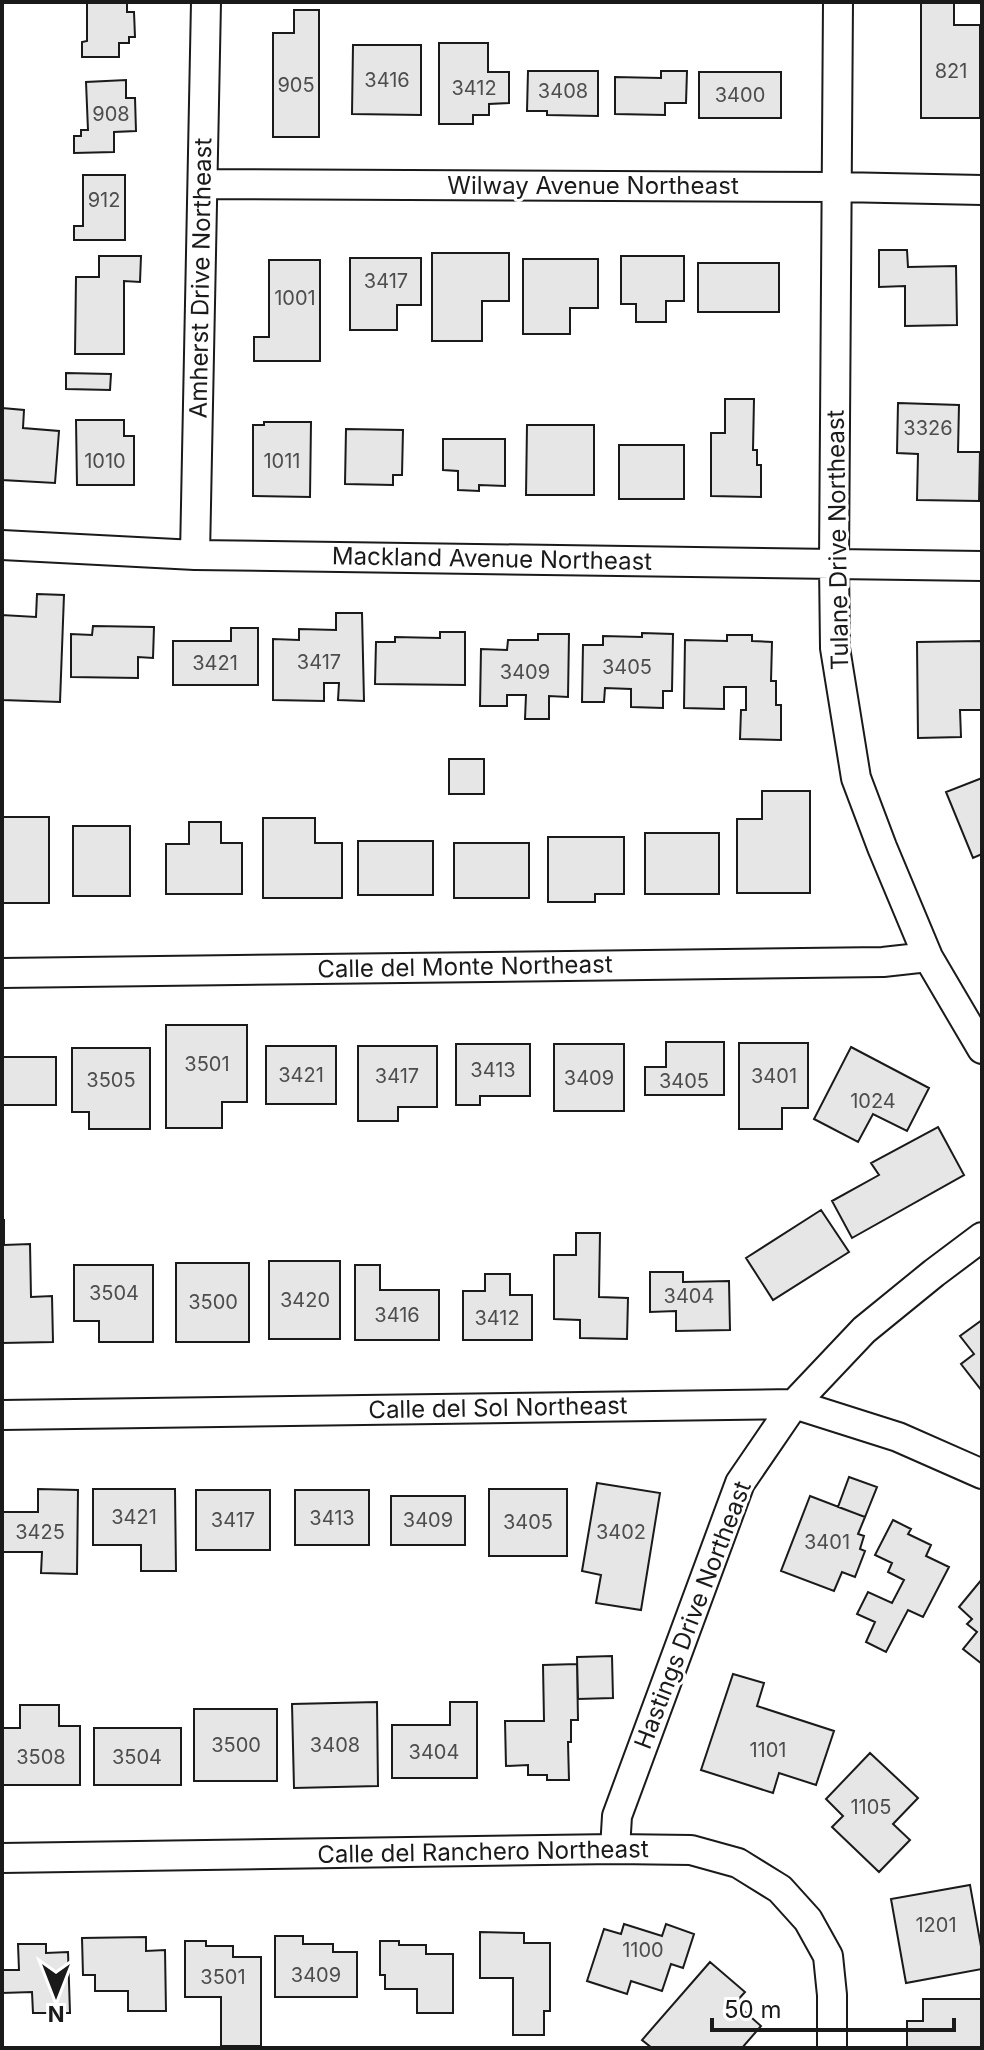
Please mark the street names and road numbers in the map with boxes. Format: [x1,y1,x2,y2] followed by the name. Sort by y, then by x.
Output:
[184,137,217,418] street label: Amherst Drive Northeast
[447,171,739,200] street label: Wilway Avenue Northeast
[821,409,854,671] street label: Tulane Drive Northeast
[332,541,652,576] street label: Mackland Avenue Northeast
[317,949,613,984] street label: Calle del Monte Northeast
[368,1391,628,1424] street label: Calle del Sol Northeast
[628,1477,757,1753] street label: Hastings Drive Northeast
[317,1834,649,1869] street label: Calle del Ranchero Northeast

